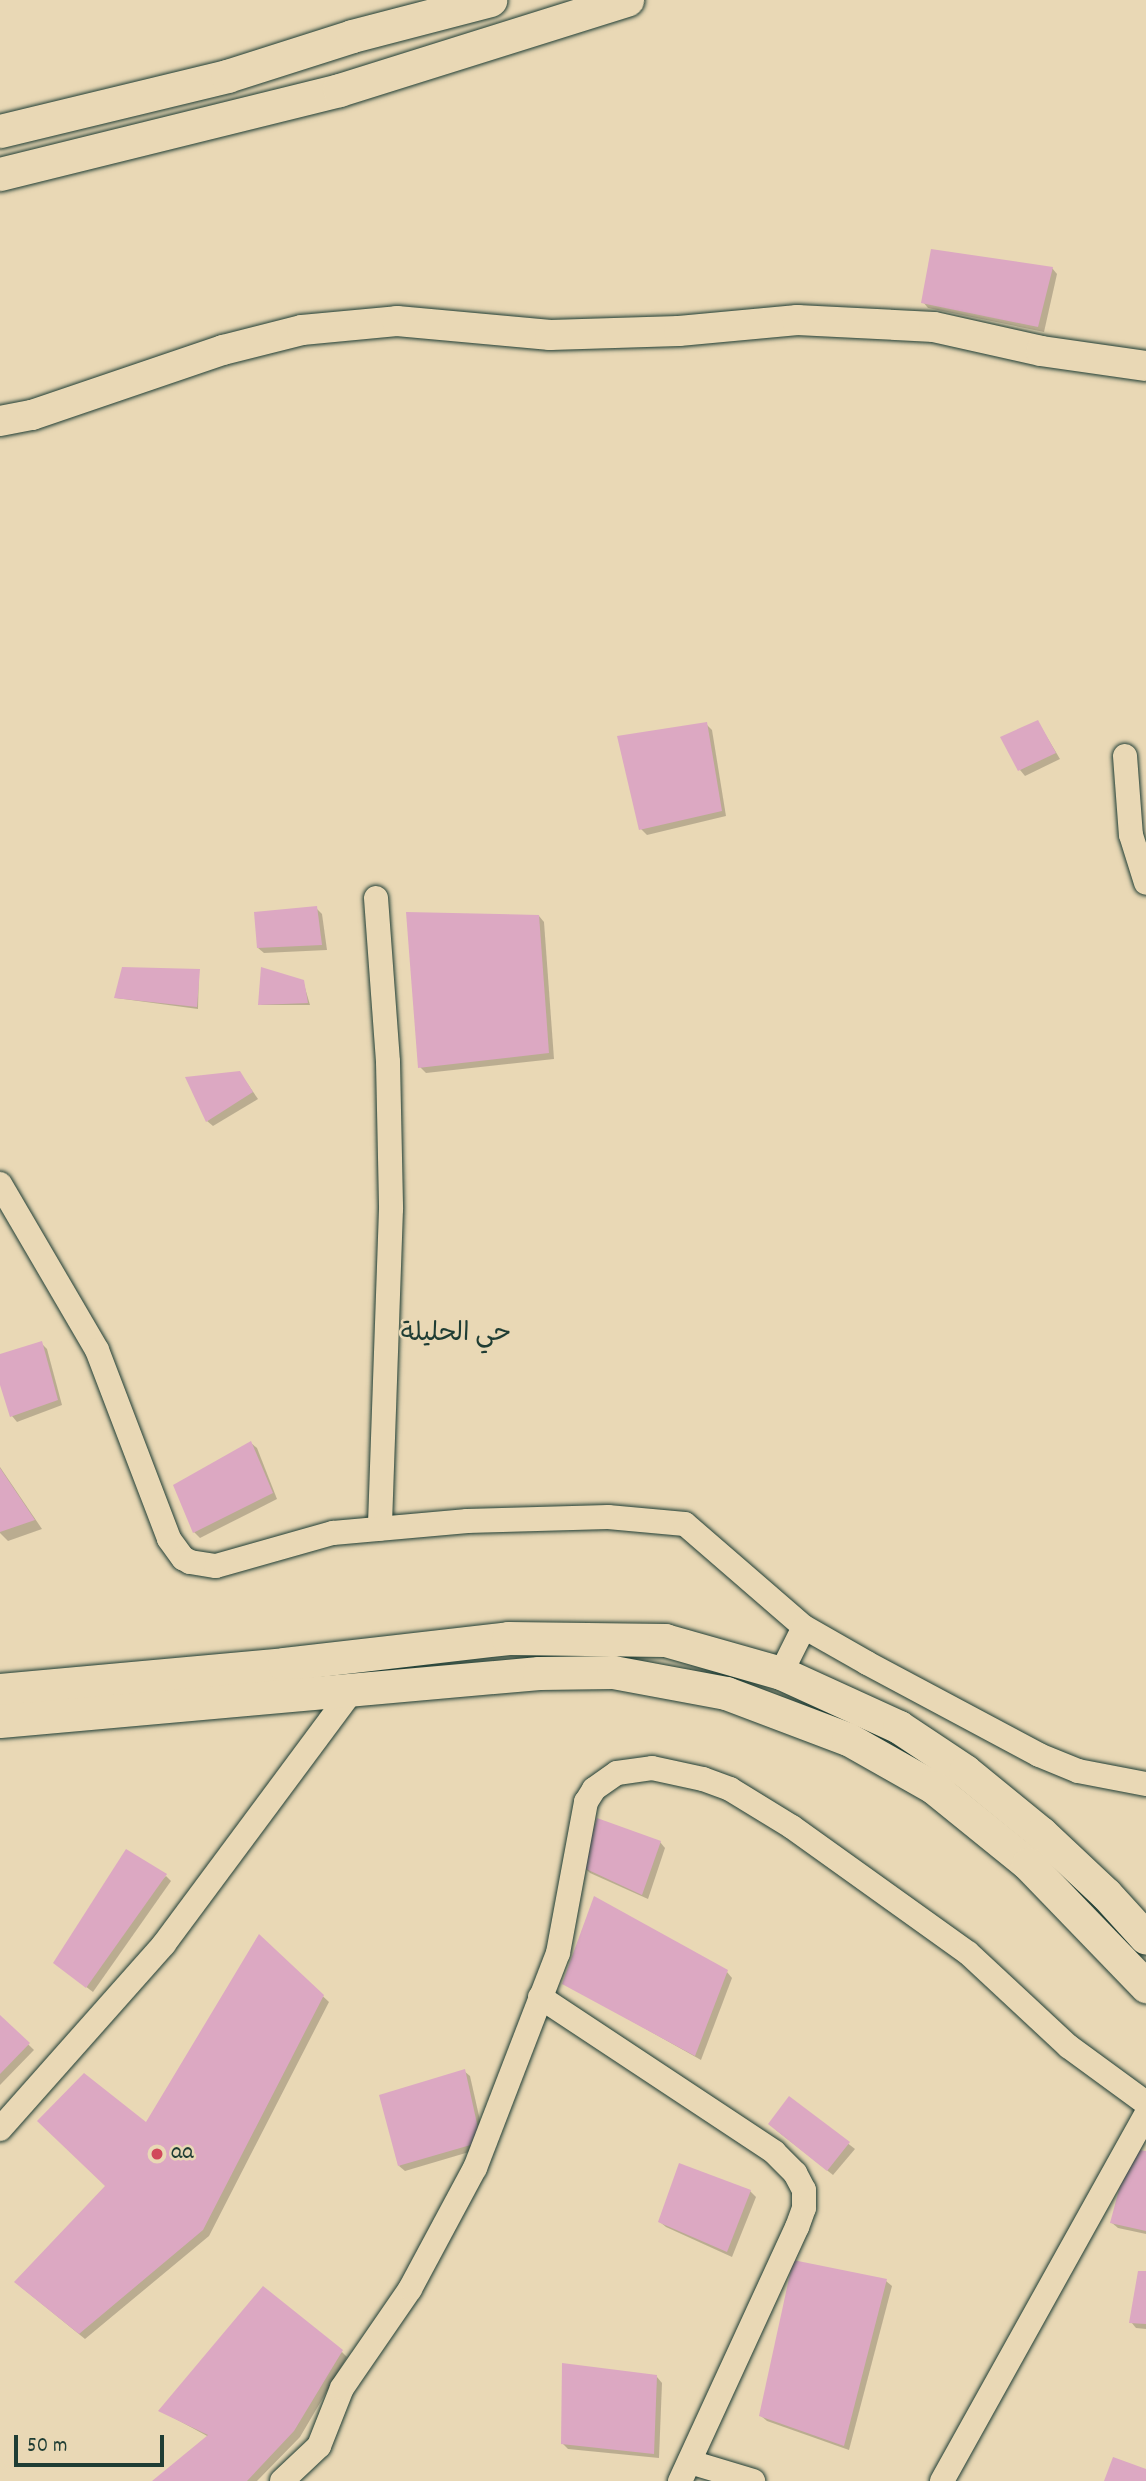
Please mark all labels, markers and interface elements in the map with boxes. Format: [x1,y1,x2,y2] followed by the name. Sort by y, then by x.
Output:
[401,1319,511,1351] district label: حي الحليلة
[171,2140,194,2168] place label: aa
[149,2146,165,2162] marker: aa
[18,2422,168,2466] scale bar
[27,2432,67,2462] text: 50 m

